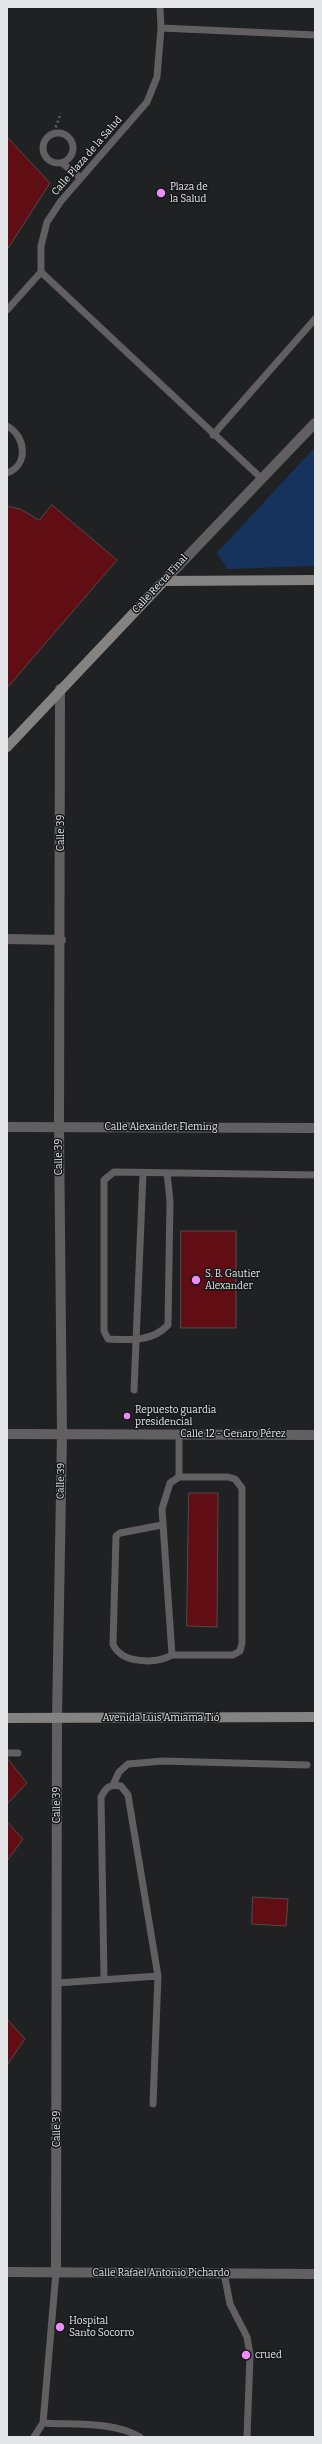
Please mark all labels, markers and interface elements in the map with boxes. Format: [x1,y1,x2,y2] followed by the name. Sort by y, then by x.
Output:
[49,114,125,198] street label: Calle Plaza de la Salud
[170,181,208,204] place label: Plaza de la Salud
[155,187,167,199] marker: Plaza de la Salud
[130,552,190,616] street label: Calle Recta Final
[55,815,67,851] street label: Calle 39
[104,1121,218,1133] street label: Calle Alexander Fleming
[53,1139,65,1175] street label: Calle 39
[205,1268,260,1292] place label: S. B. Gautier Alexander
[190,1274,202,1286] marker: S. B. Gautier Alexander
[135,1404,216,1428] place label: Repuesto guardia presidencial
[122,1411,132,1421] marker: Repuesto guardia presidencial
[180,1428,286,1440] street label: Calle 12 - Genaro Pérez
[55,1463,67,1499] street label: Calle 39
[102,1712,220,1724] street label: Avenida Luis Amiama Tió
[51,1787,63,1823] street label: Calle 39
[51,2111,63,2147] street label: Calle 39
[93,2267,229,2279] street label: Calle Rafael Antonio Pichardo
[69,2315,134,2338] place label: Hospital Santo Socorro
[54,2321,66,2333] marker: Hospital Santo Socorro
[240,2349,252,2361] marker: crued
[255,2349,282,2361] place label: crued

